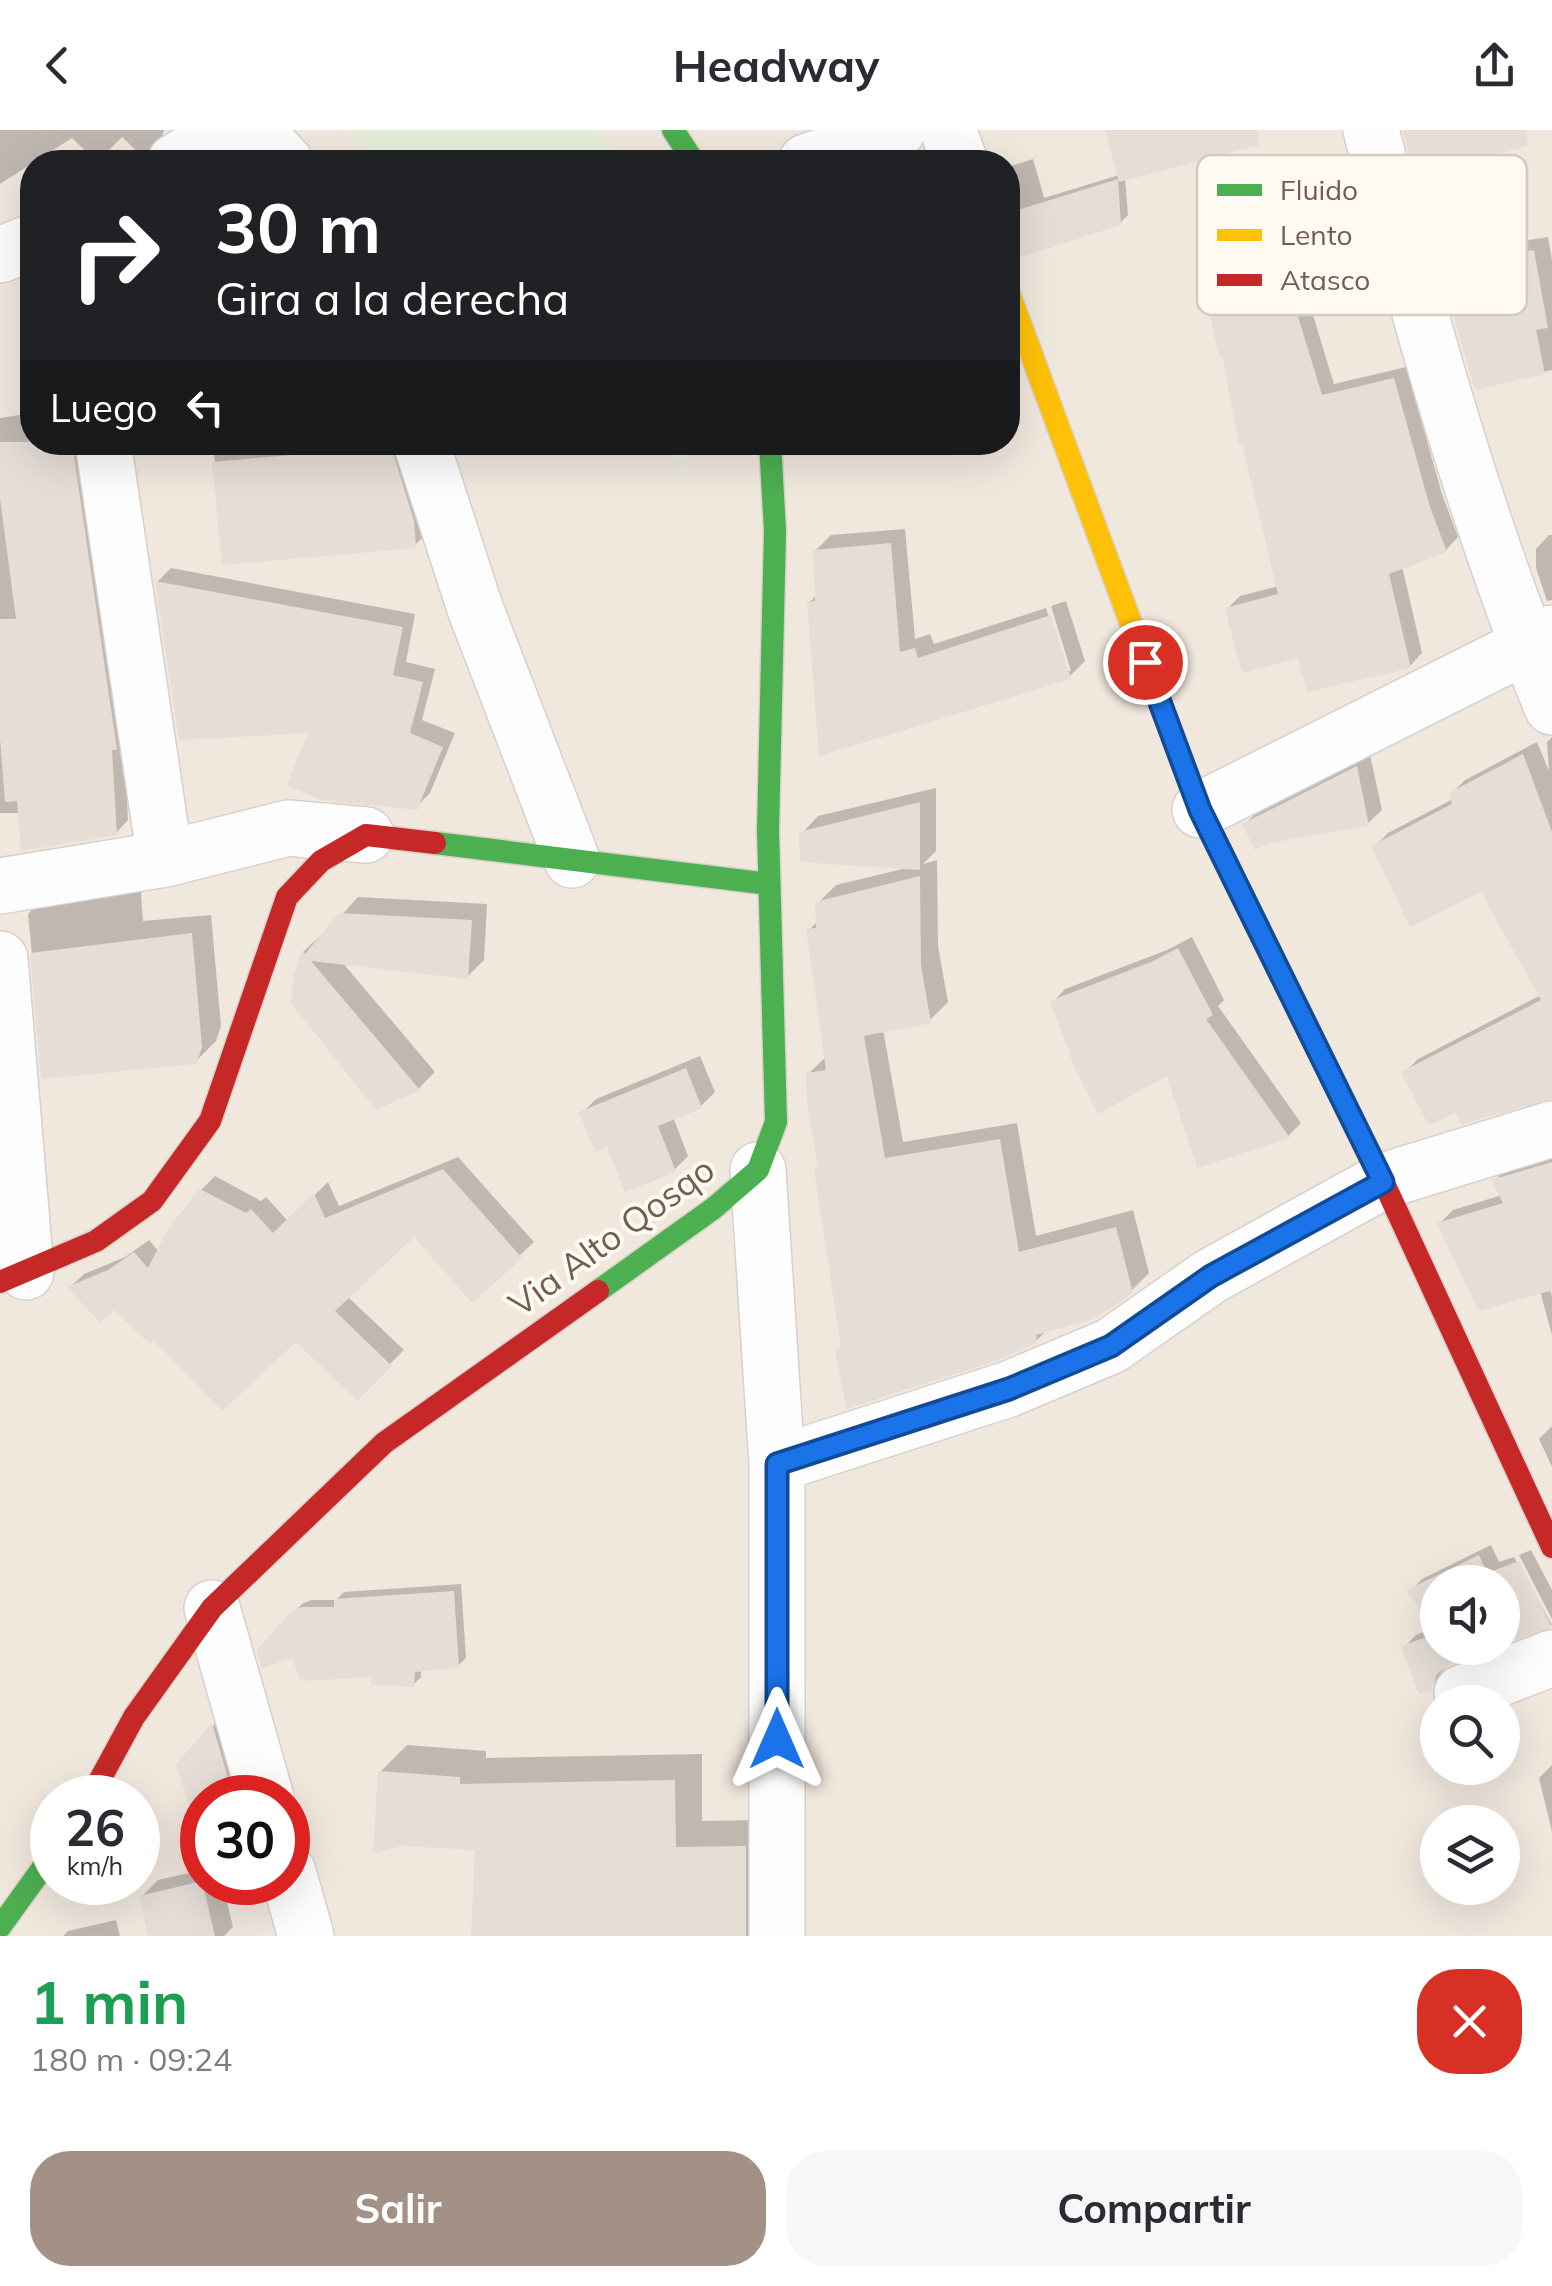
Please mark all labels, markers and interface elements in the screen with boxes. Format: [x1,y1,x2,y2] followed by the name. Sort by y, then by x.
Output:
[673,37,879,93] text: Headway
[30,38,85,93] icon: back
[1467,38,1522,93] icon: share
[1197,155,1527,315] legend
[1280,172,1358,207] text: Fluido
[215,183,381,271] text: 30 m
[50,190,180,320] icon: right
[1280,217,1352,252] text: Lento
[1280,262,1370,297] text: Atasco
[215,270,569,326] text: Gira a la derecha
[178,380,233,435] icon: left
[50,384,158,432] text: Luego
[1103,620,1188,705] pin
[1118,635,1173,690] icon: arrive
[500,1147,722,1325] street label: Via Alto Qosqo
[1420,1565,1520,1905] map controls
[1420,1565,1520,1665] button: sound
[1420,1685,1520,1785] button: search
[725,1687,829,1791] position arrow
[180,1775,310,1905] speed limit sign: 30
[65,1796,125,1859] text: 26
[1420,1805,1520,1905] button: layers
[67,1850,123,1881] text: km/h
[30,1964,188,2039] text: 1 min
[1417,1969,1522,2074] button: close
[30,2039,232,2079] text: 180 m · 09:24
[30,2151,766,2266] button: Salir
[786,2151,1522,2266] button: Compartir

